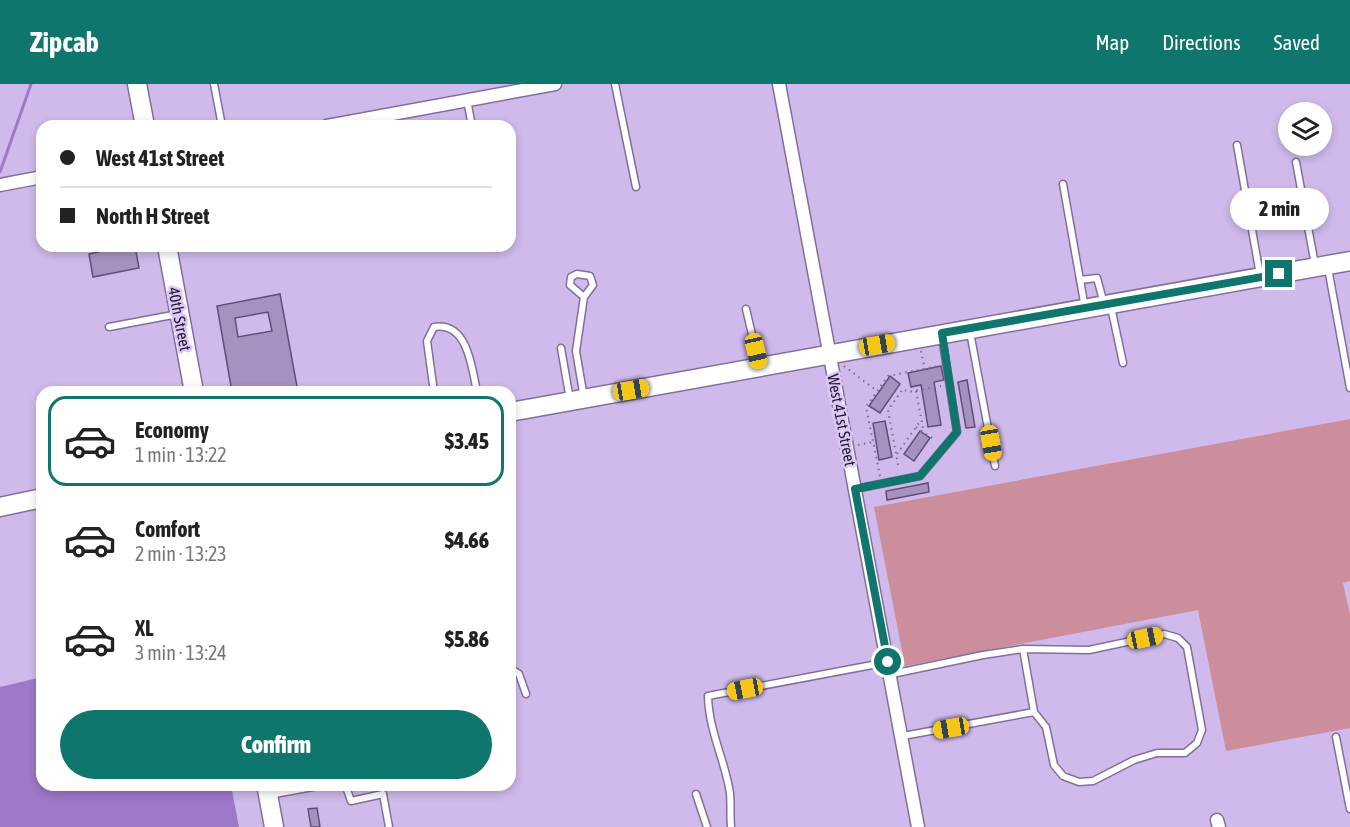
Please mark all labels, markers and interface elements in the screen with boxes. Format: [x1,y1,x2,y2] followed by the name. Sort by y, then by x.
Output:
[30,26,99,58] text: Zipcab
[1095,30,1129,54] text: Map
[1162,30,1241,54] text: Directions
[1274,30,1320,54] text: Saved
[1278,102,1332,156] map controls
[1278,102,1332,156] button: layers
[96,145,224,171] text: West 41st Street
[1230,187,1328,229] callout: 2 min
[1259,197,1300,220] text: 2 min
[96,203,210,229] text: North H Street
[1265,260,1292,287] route end
[165,286,195,353] street label: 40th Street
[743,331,769,371] car
[858,333,896,357] car
[824,372,860,468] street label: West 41st Street
[612,378,650,402] car
[63,414,117,468] icon: car
[135,417,209,443] text: Economy
[979,424,1003,462] car
[445,428,489,454] text: $3.45
[135,443,227,466] text: 1 min · 13:22
[63,513,117,567] icon: car
[135,516,200,542] text: Comfort
[445,527,489,553] text: $4.66
[135,542,227,565] text: 2 min · 13:23
[63,612,117,666] icon: car
[135,615,153,641] text: XL
[1126,625,1164,651] car
[445,626,489,652] text: $5.86
[135,641,227,664] text: 3 min · 13:24
[874,648,901,675] route start
[726,677,764,701] car
[60,710,492,779] button: Confirm
[932,716,970,740] car

